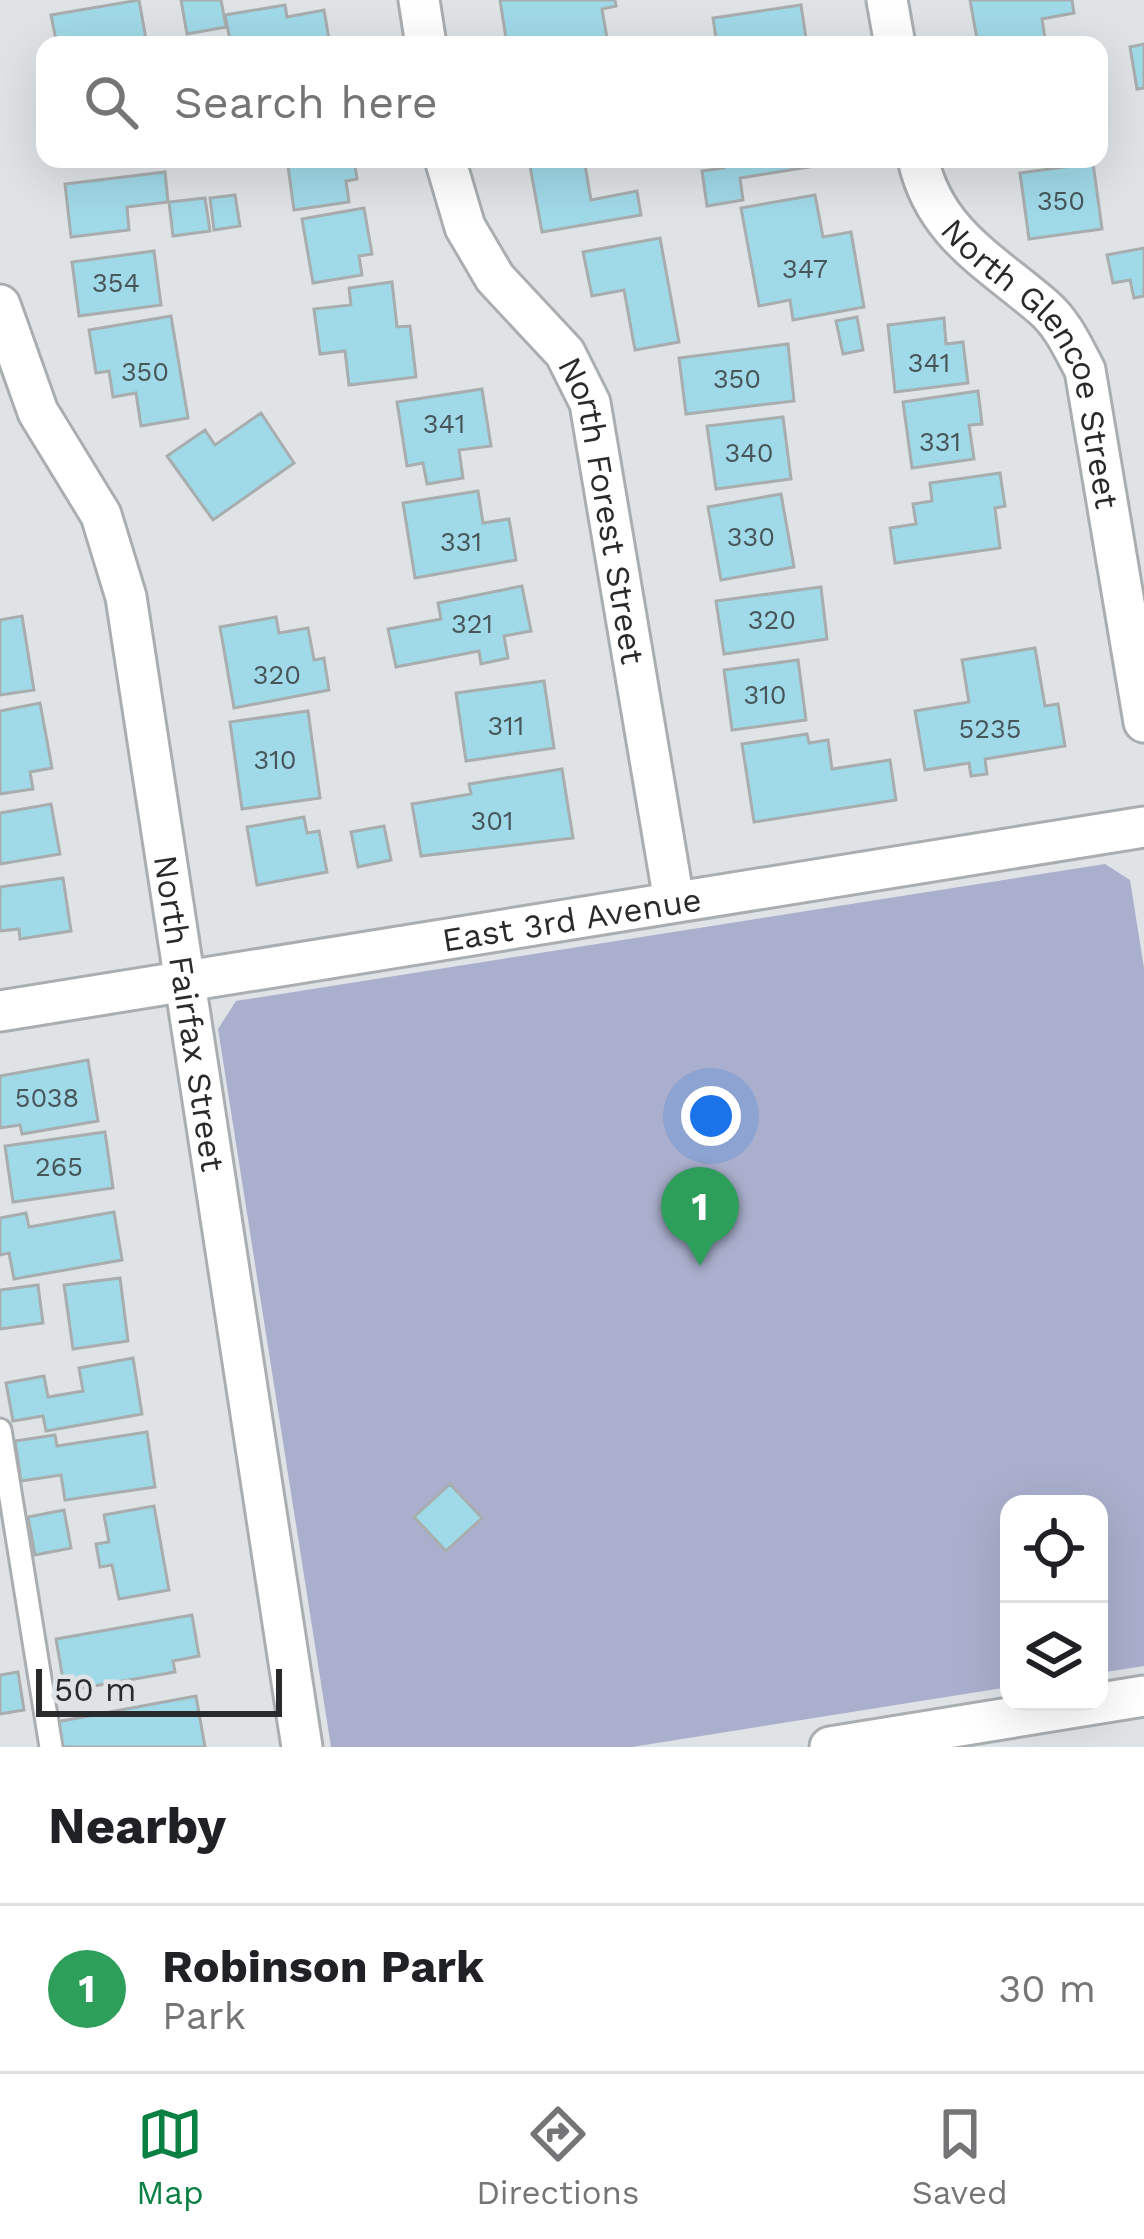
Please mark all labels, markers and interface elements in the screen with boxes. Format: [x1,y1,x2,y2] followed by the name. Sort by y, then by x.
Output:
[36,36,1108,168] search box
[78,69,144,135] icon: search
[174,76,438,129] text: Search here
[1037,185,1085,217] house number: 350
[933,210,1127,512] street label: North Glencoe Street
[782,253,828,285] house number: 347
[92,267,140,299] house number: 354
[908,347,950,379] house number: 341
[550,350,653,667] street label: North Forest Street
[121,356,169,388] house number: 350
[713,363,761,395] house number: 350
[423,408,465,440] house number: 341
[919,426,961,458] house number: 331
[724,437,774,469] house number: 340
[727,521,775,553] house number: 330
[440,526,482,558] house number: 331
[748,604,796,636] house number: 320
[451,608,493,640] house number: 321
[253,659,301,691] house number: 320
[743,679,787,711] house number: 310
[488,710,524,742] house number: 311
[959,713,1021,745] house number: 5235
[253,744,297,776] house number: 310
[470,805,514,837] house number: 301
[146,852,233,1174] street label: North Fairfax Street
[439,879,704,959] street label: East 3rd Avenue
[15,1082,79,1114] house number: 5038
[681,1086,741,1146] your location
[35,1151,83,1183] house number: 265
[661,1167,739,1266] pin: 1
[1000,1495,1108,1711] map controls
[1000,1495,1108,1603] button: locate
[1000,1603,1108,1711] button: layers
[36,1663,282,1716] scale bar
[54,1670,136,1709] text: 50 m
[48,1796,226,1855] text: Nearby
[162,1940,484,1993] text: Robinson Park
[79,1966,95,2011] text: 1
[999,1966,1096,2011] text: 30 m
[162,1993,246,2038] text: Park
[136,2101,204,2212] tab: Map
[476,2101,639,2212] tab: Directions
[912,2101,1008,2212] tab: Saved

